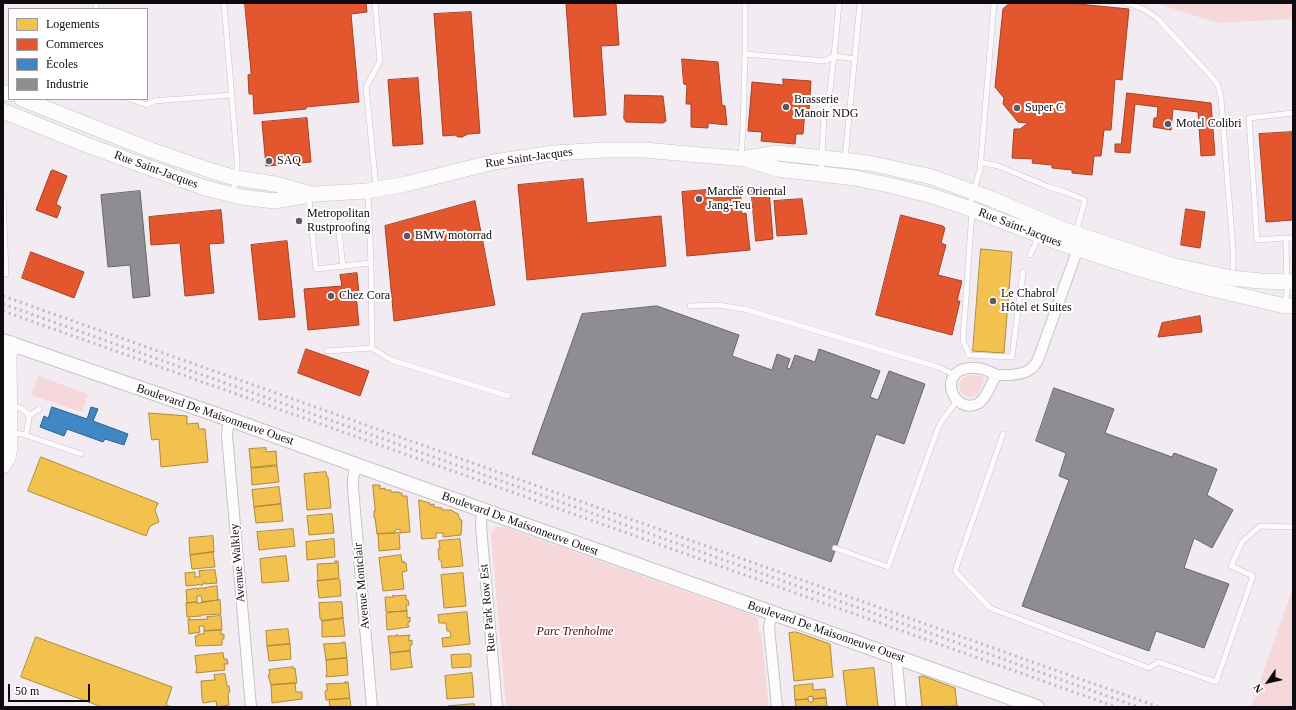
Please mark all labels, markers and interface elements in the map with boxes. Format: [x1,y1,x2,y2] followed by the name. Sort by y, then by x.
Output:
[8,8,148,100] legend
[46,17,99,31] text: Logements
[46,37,103,51] text: Commerces
[46,57,78,71] text: Écoles
[46,77,89,91] text: Industrie
[794,93,858,121] place label: Brasserie Manoir NDG
[1025,101,1064,115] place label: Super C
[781,102,791,112] marker: Brasserie Manoir NDG
[1012,103,1022,113] marker: Super C
[1176,117,1242,131] place label: Motel Colibri
[1163,119,1173,129] marker: Motel Colibri
[484,145,574,171] street label: Rue Saint-Jacques
[112,148,200,192] street label: Rue Saint-Jacques
[277,154,301,168] place label: SAQ
[264,156,274,166] marker: SAQ
[707,185,786,213] place label: Marché Oriental Jang-Teu
[694,194,704,204] marker: Marché Oriental Jang-Teu
[976,205,1064,251] street label: Rue Saint-Jacques
[307,207,370,235] place label: Metropolitan Rustproofing
[294,216,304,226] marker: Metropolitan Rustproofing
[415,229,492,243] place label: BMW motorrad
[402,231,412,241] marker: BMW motorrad
[1001,287,1072,315] place label: Le Chabrol Hôtel et Suites
[339,289,390,303] place label: Chez Cora
[326,291,336,301] marker: Chez Cora
[988,296,998,306] marker: Le Chabrol Hôtel et Suites
[134,381,296,449] street label: Boulevard De Maisonneuve Ouest
[440,489,600,559] street label: Boulevard De Maisonneuve Ouest
[227,523,249,603] street label: Avenue Walkley
[351,542,373,630] street label: Avenue Montclair
[477,563,499,653] street label: Rue Park Row Est
[745,598,907,666] street label: Boulevard De Maisonneuve Ouest
[537,625,613,639] park label: Parc Trenholme
[1248,662,1288,702] north arrow
[10,676,92,702] scale bar
[1251,682,1265,695] text: N
[15,684,39,698] text: 50 m

